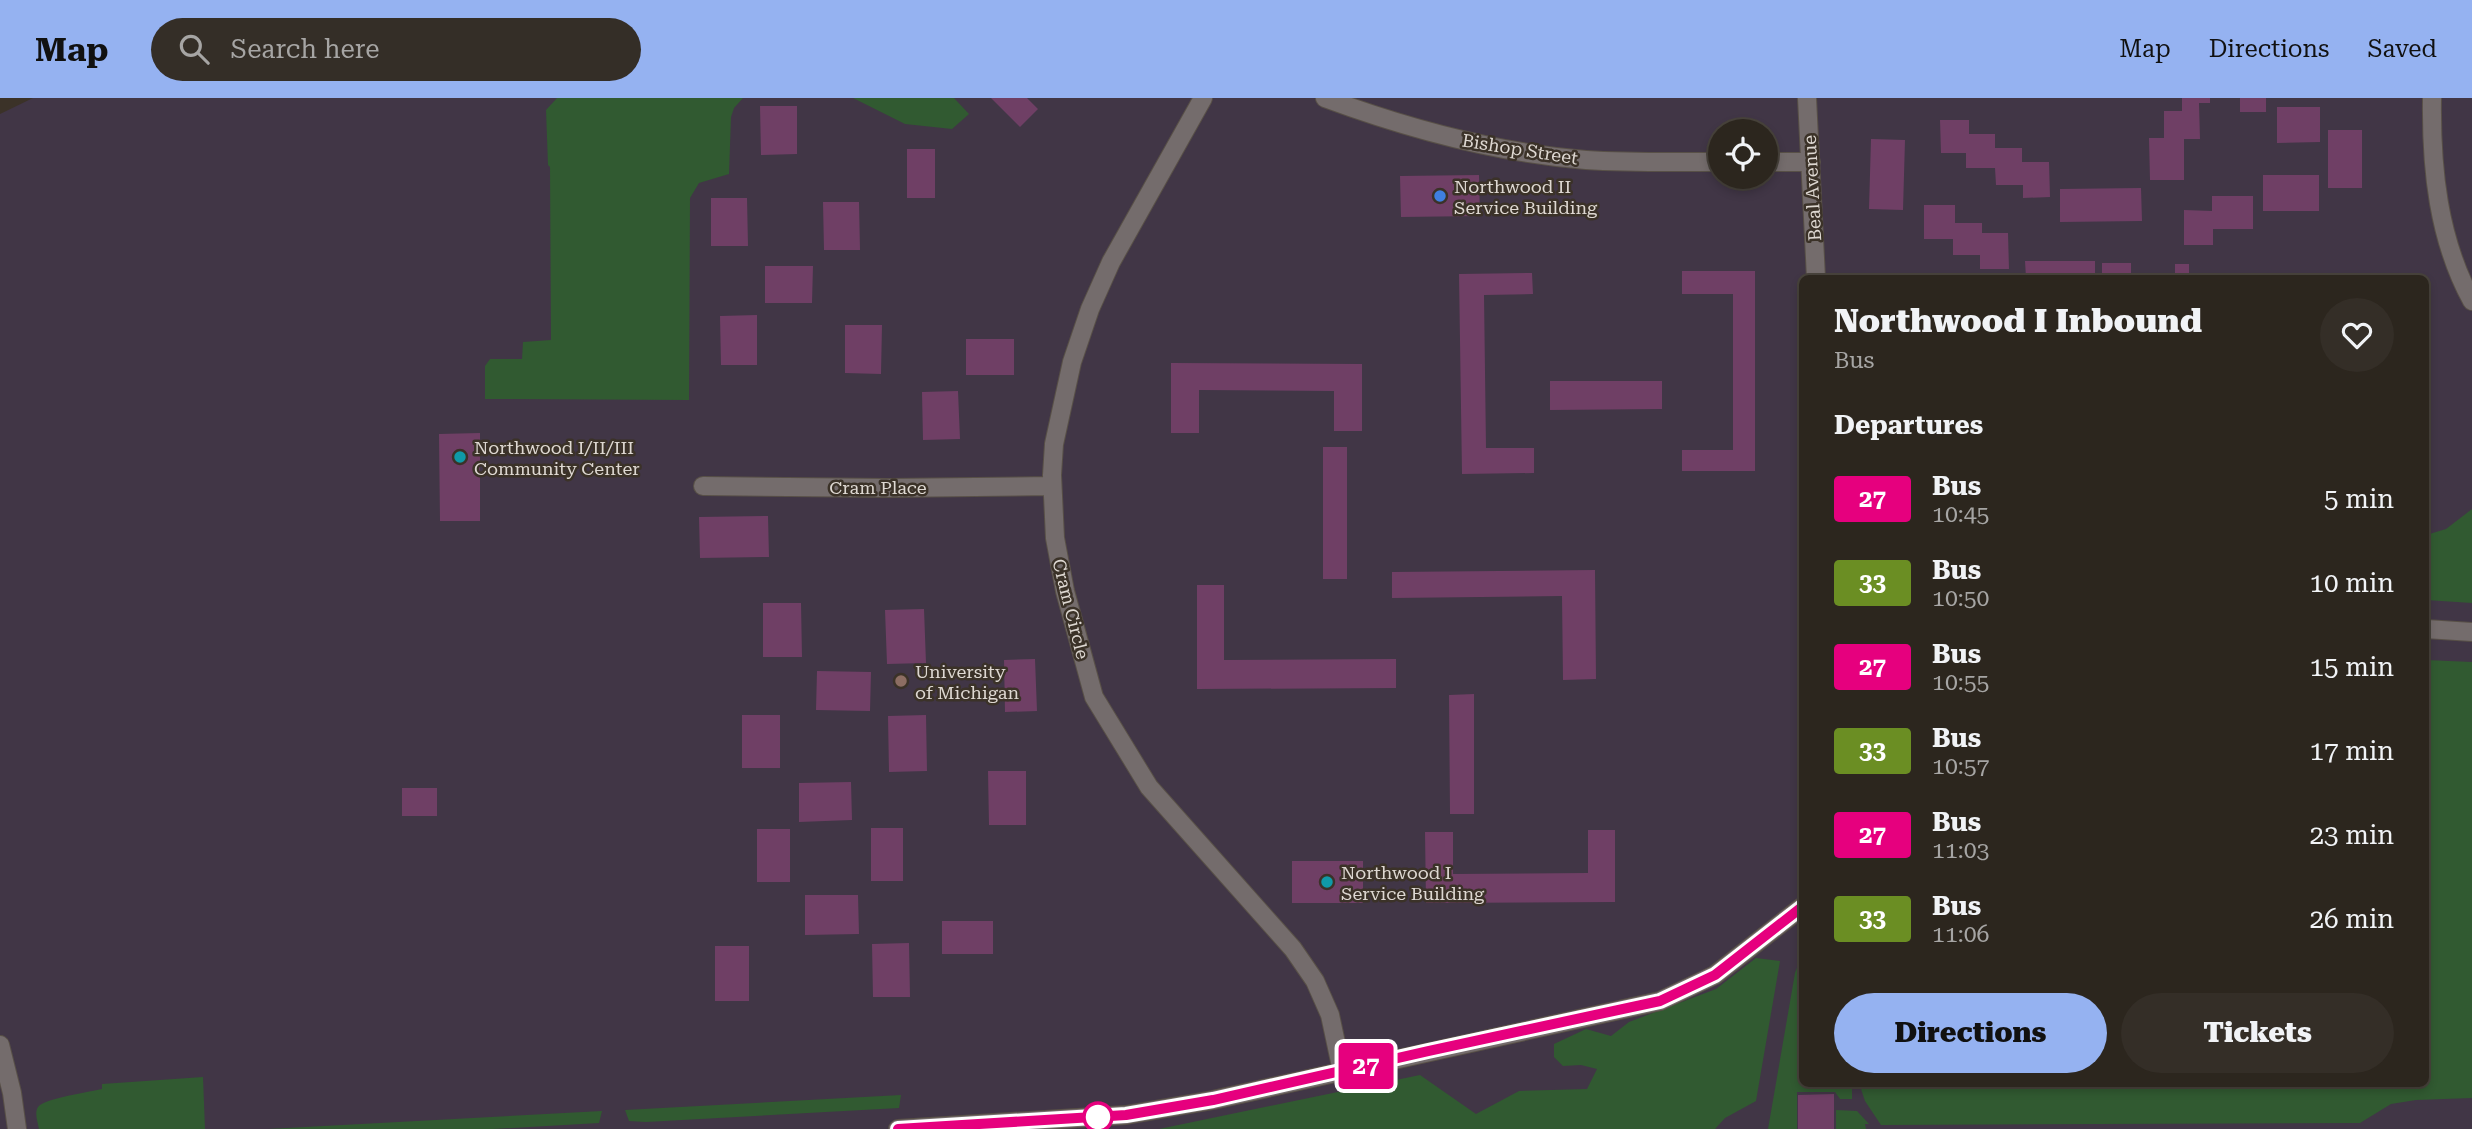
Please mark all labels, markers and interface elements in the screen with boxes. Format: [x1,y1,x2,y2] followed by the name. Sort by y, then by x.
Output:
[151,18,641,81] search box
[35,30,109,69] text: Map
[175,30,213,68] icon: search
[231,34,380,64] text: Search here
[2119,35,2171,63] text: Map
[2209,35,2329,63] text: Directions
[2367,35,2437,63] text: Saved
[1708,119,1778,189] map controls
[1708,119,1778,189] button: locate
[1461,129,1580,169] street label: Bishop Street
[1799,134,1825,242] street label: Beal Avenue
[1454,176,1598,218] place label: Northwood II Service Building
[1432,188,1448,204] marker: Northwood II Service Building
[2320,298,2394,372] button: heart
[1834,301,2202,340] text: Northwood I Inbound
[1834,347,1874,374] text: Bus
[1834,410,1983,440] text: Departures
[474,437,640,479] place label: Northwood I/II/III Community Center
[452,449,468,465] marker: Northwood I/II/III Community Center
[1932,471,1981,501] text: Bus
[829,477,927,498] street label: Cram Place
[2324,484,2394,514] text: 5 min
[1859,485,1886,513] text: 27
[1932,501,1989,528] text: 10:45
[1932,555,1981,585] text: Bus
[1048,557,1094,661] street label: Cram Circle
[2310,568,2394,598] text: 10 min
[1859,569,1886,597] text: 33
[1932,585,1989,612] text: 10:50
[1932,639,1981,669] text: Bus
[2310,652,2394,682] text: 15 min
[1859,653,1886,681] text: 27
[915,661,1019,703] place label: University of Michigan
[1932,669,1989,696] text: 10:55
[893,673,909,689] marker: University of Michigan
[1932,723,1981,753] text: Bus
[2310,736,2394,766] text: 17 min
[1859,737,1886,765] text: 33
[1932,753,1989,780] text: 10:57
[1932,807,1981,837] text: Bus
[2310,820,2394,850] text: 23 min
[1859,821,1886,849] text: 27
[1932,837,1989,864] text: 11:03
[1341,862,1485,904] place label: Northwood I Service Building
[1319,874,1335,890] marker: Northwood I Service Building
[1932,891,1981,921] text: Bus
[2310,904,2394,934] text: 26 min
[1859,905,1886,933] text: 33
[1932,921,1989,948] text: 11:06
[1834,993,2107,1073] button: Directions
[2121,993,2394,1073] button: Tickets
[1334,1043,1398,1089] line badge: 27
[1353,1052,1379,1080] text: 27
[1083,1102,1113,1129] unlabelled marker

